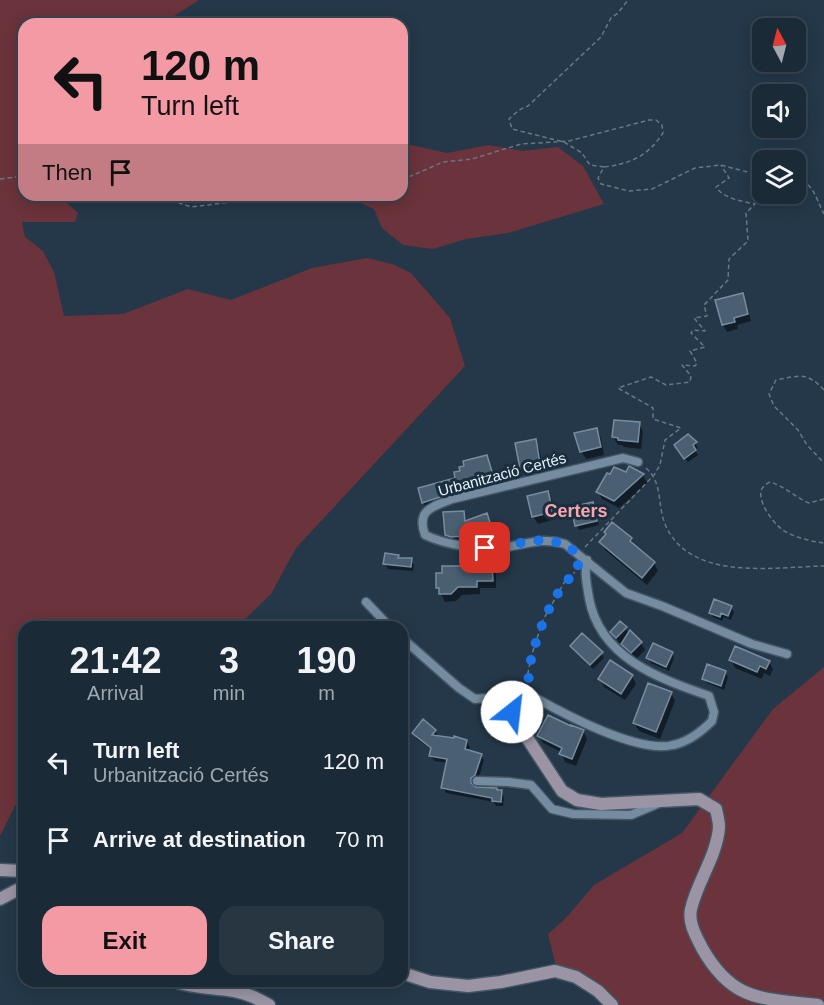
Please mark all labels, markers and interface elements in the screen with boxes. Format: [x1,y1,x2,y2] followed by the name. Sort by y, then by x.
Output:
[752,18,806,72] north arrow
[752,18,806,204] map controls
[42,42,120,120] icon: left
[141,42,260,89] text: 120 m
[752,84,806,138] button: sound
[141,91,239,121] text: Turn left
[752,150,806,204] button: layers
[104,156,137,189] icon: arrive
[42,160,92,185] text: Then
[436,449,568,499] street label: Urbanització Certés
[544,501,608,521] district label: Certers
[459,522,510,573] pin
[468,531,501,564] icon: arrive
[69,640,161,681] text: 21:42
[219,640,239,681] text: 3
[296,640,357,681] text: 190
[480,680,544,744] position arrow
[87,682,144,704] text: Arrival
[213,682,245,704] text: min
[318,682,335,704] text: m
[93,738,179,763] text: Turn left
[42,746,75,779] icon: left
[323,749,384,774] text: 120 m
[93,764,269,786] text: Urbanització Certés
[42,824,75,857] icon: arrive
[93,827,306,852] text: Arrive at destination
[335,827,384,852] text: 70 m
[42,906,207,975] button: Exit
[219,906,384,975] button: Share

